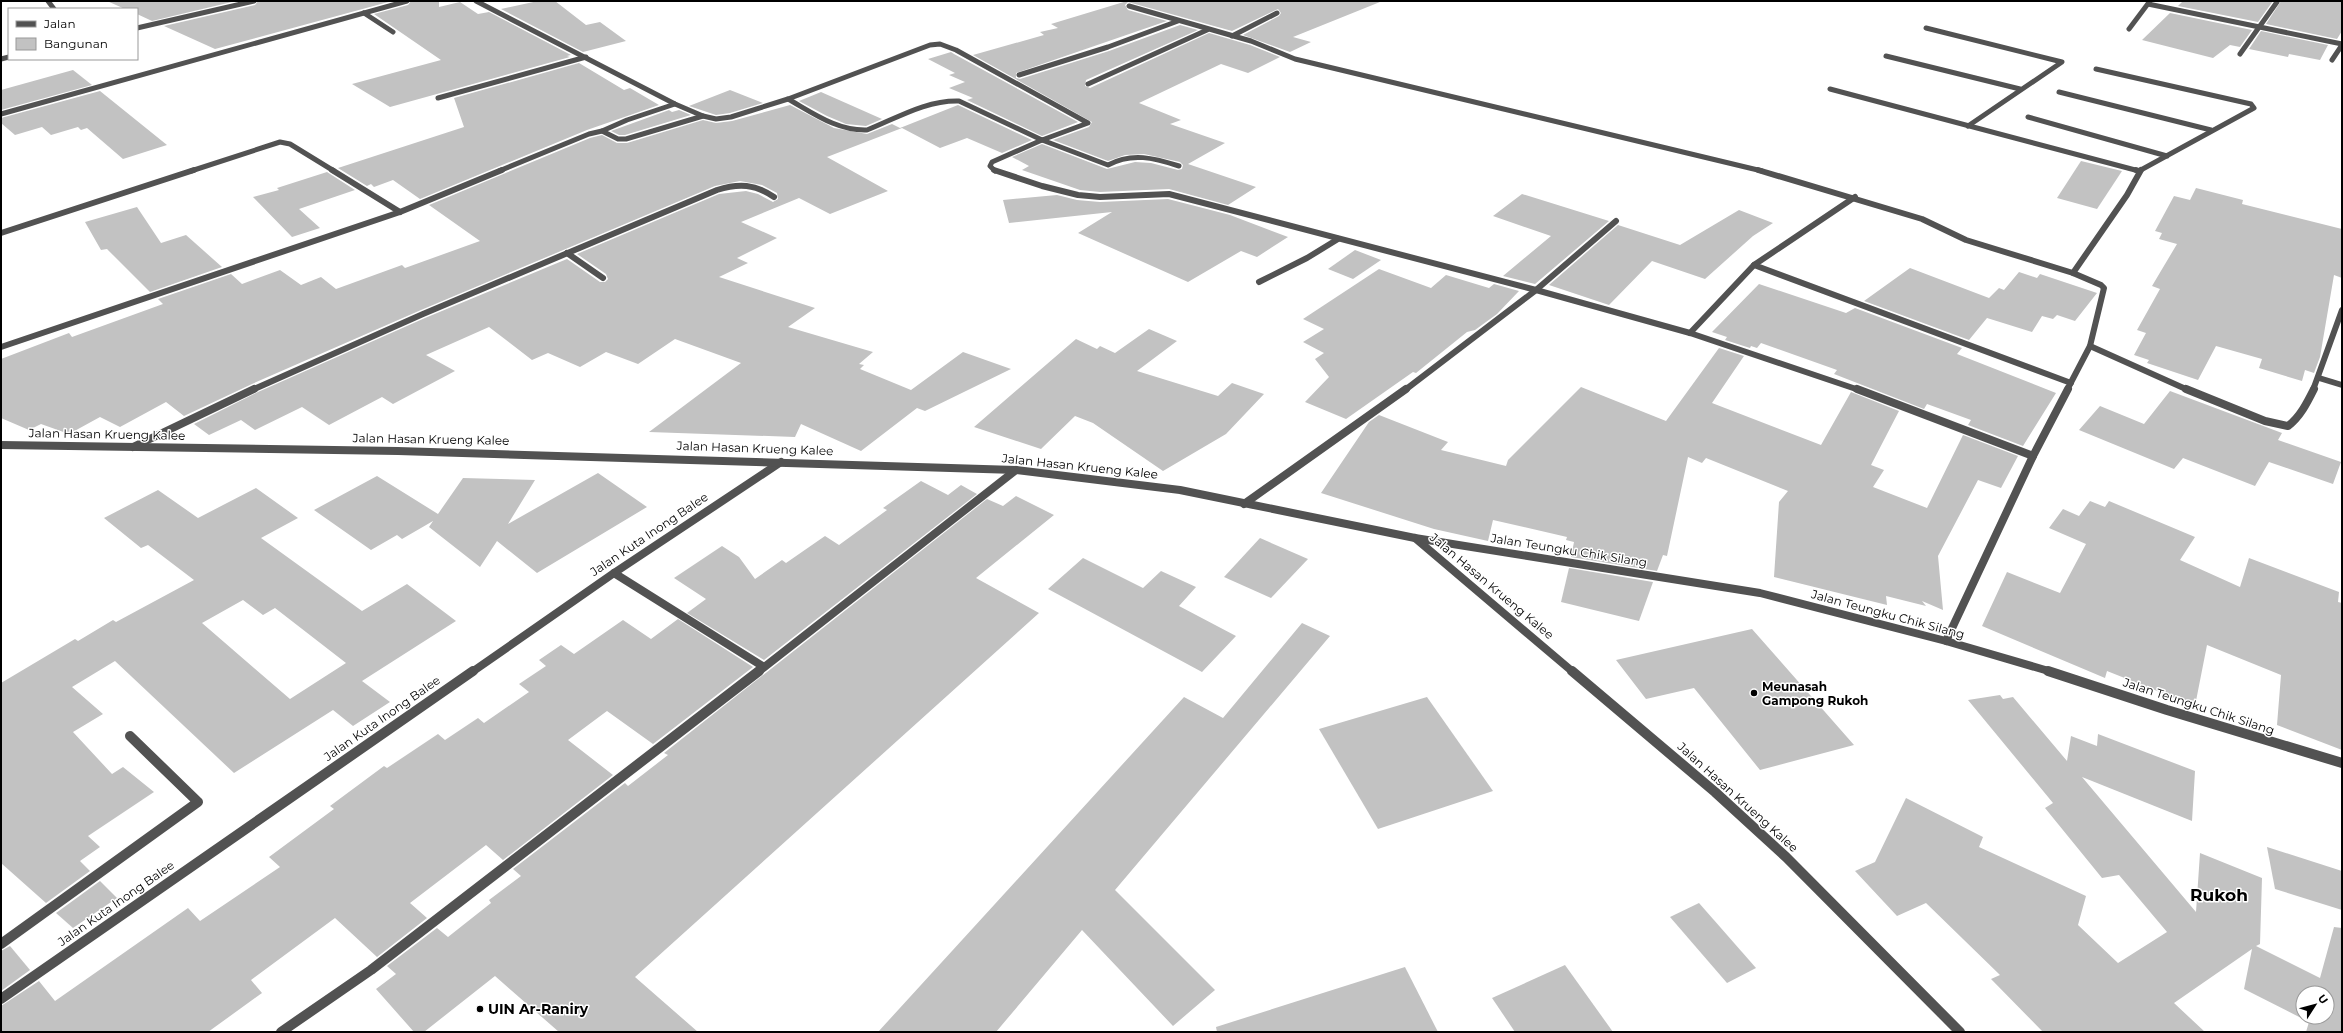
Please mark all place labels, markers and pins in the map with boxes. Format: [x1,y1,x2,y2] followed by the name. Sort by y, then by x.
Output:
[1762,679,1868,708] place label: Meunasah Gampong Rukoh
[1749,688,1759,698] marker: Meunasah Gampong Rukoh
[488,1000,589,1018] place label: UIN Ar-Raniry
[475,1004,485,1014] marker: UIN Ar-Raniry

